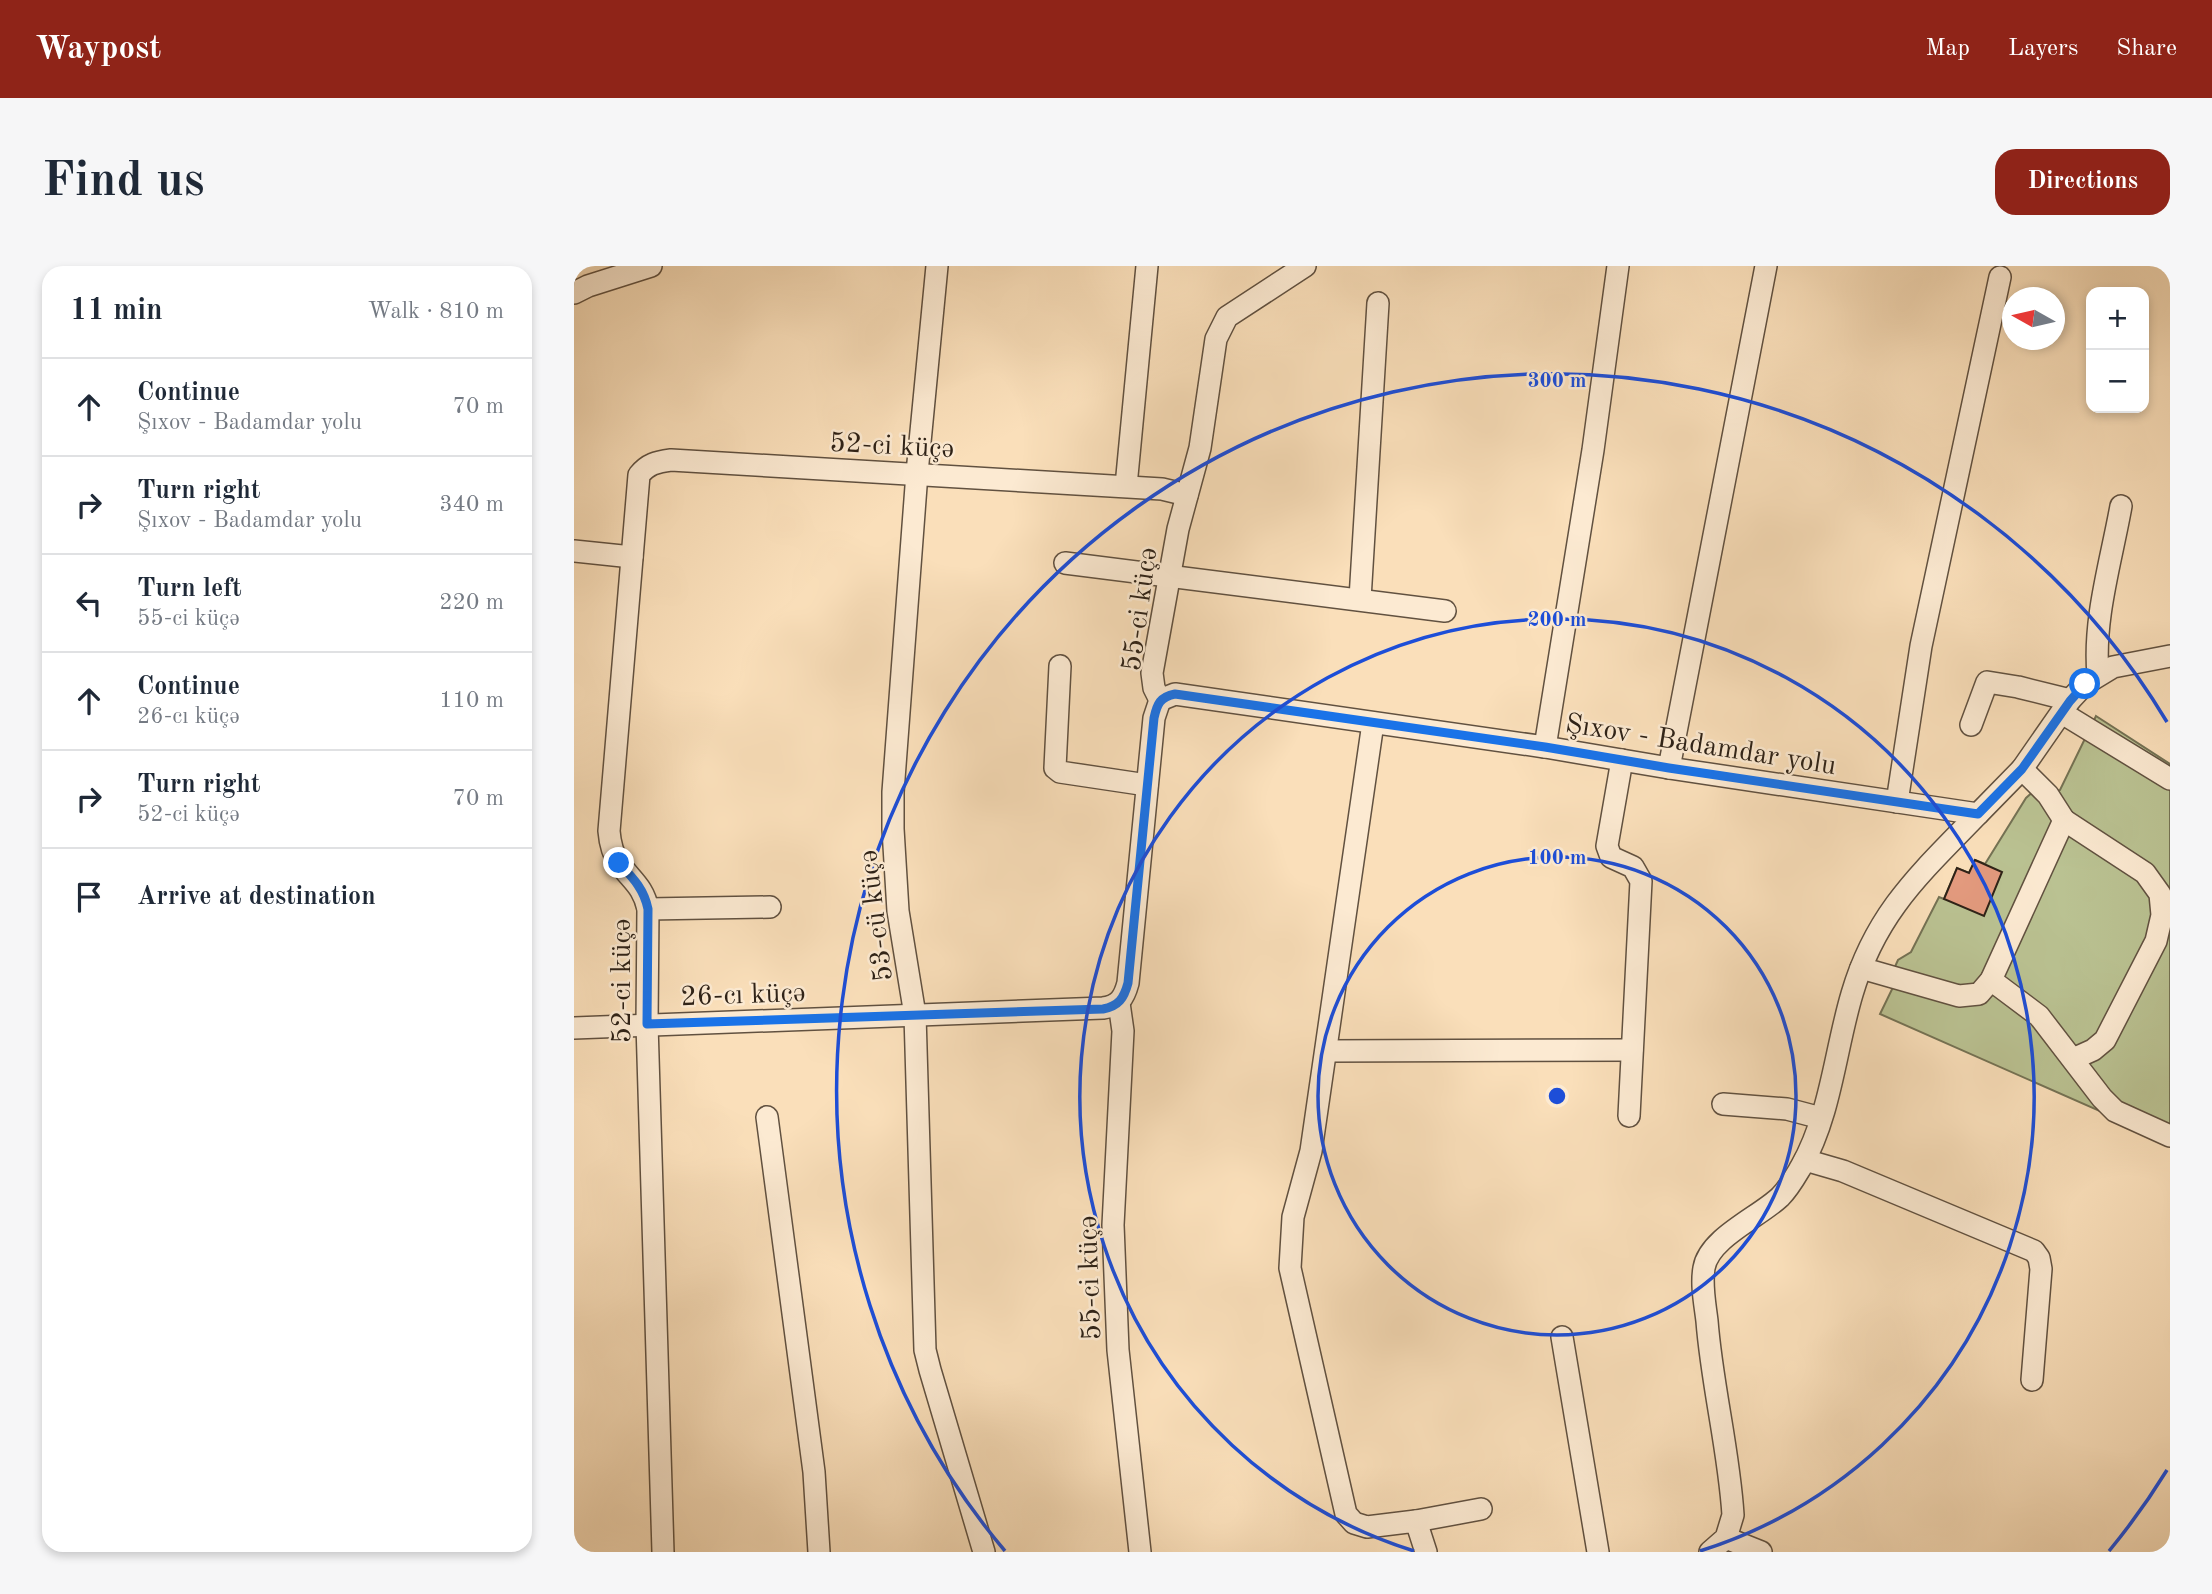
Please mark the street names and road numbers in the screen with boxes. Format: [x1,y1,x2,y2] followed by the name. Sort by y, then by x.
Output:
[829,430,955,464] street label: 52-ci küçə
[1118,546,1164,673] street label: 55-ci küçə
[1563,711,1838,781] street label: Şıxov - Badamdar yolu
[855,848,899,983] street label: 53-cü küçə
[609,918,637,1044] street label: 52-ci küçə
[680,980,806,1012] street label: 26-cı küçə
[1075,1215,1107,1341] street label: 55-ci küçə

